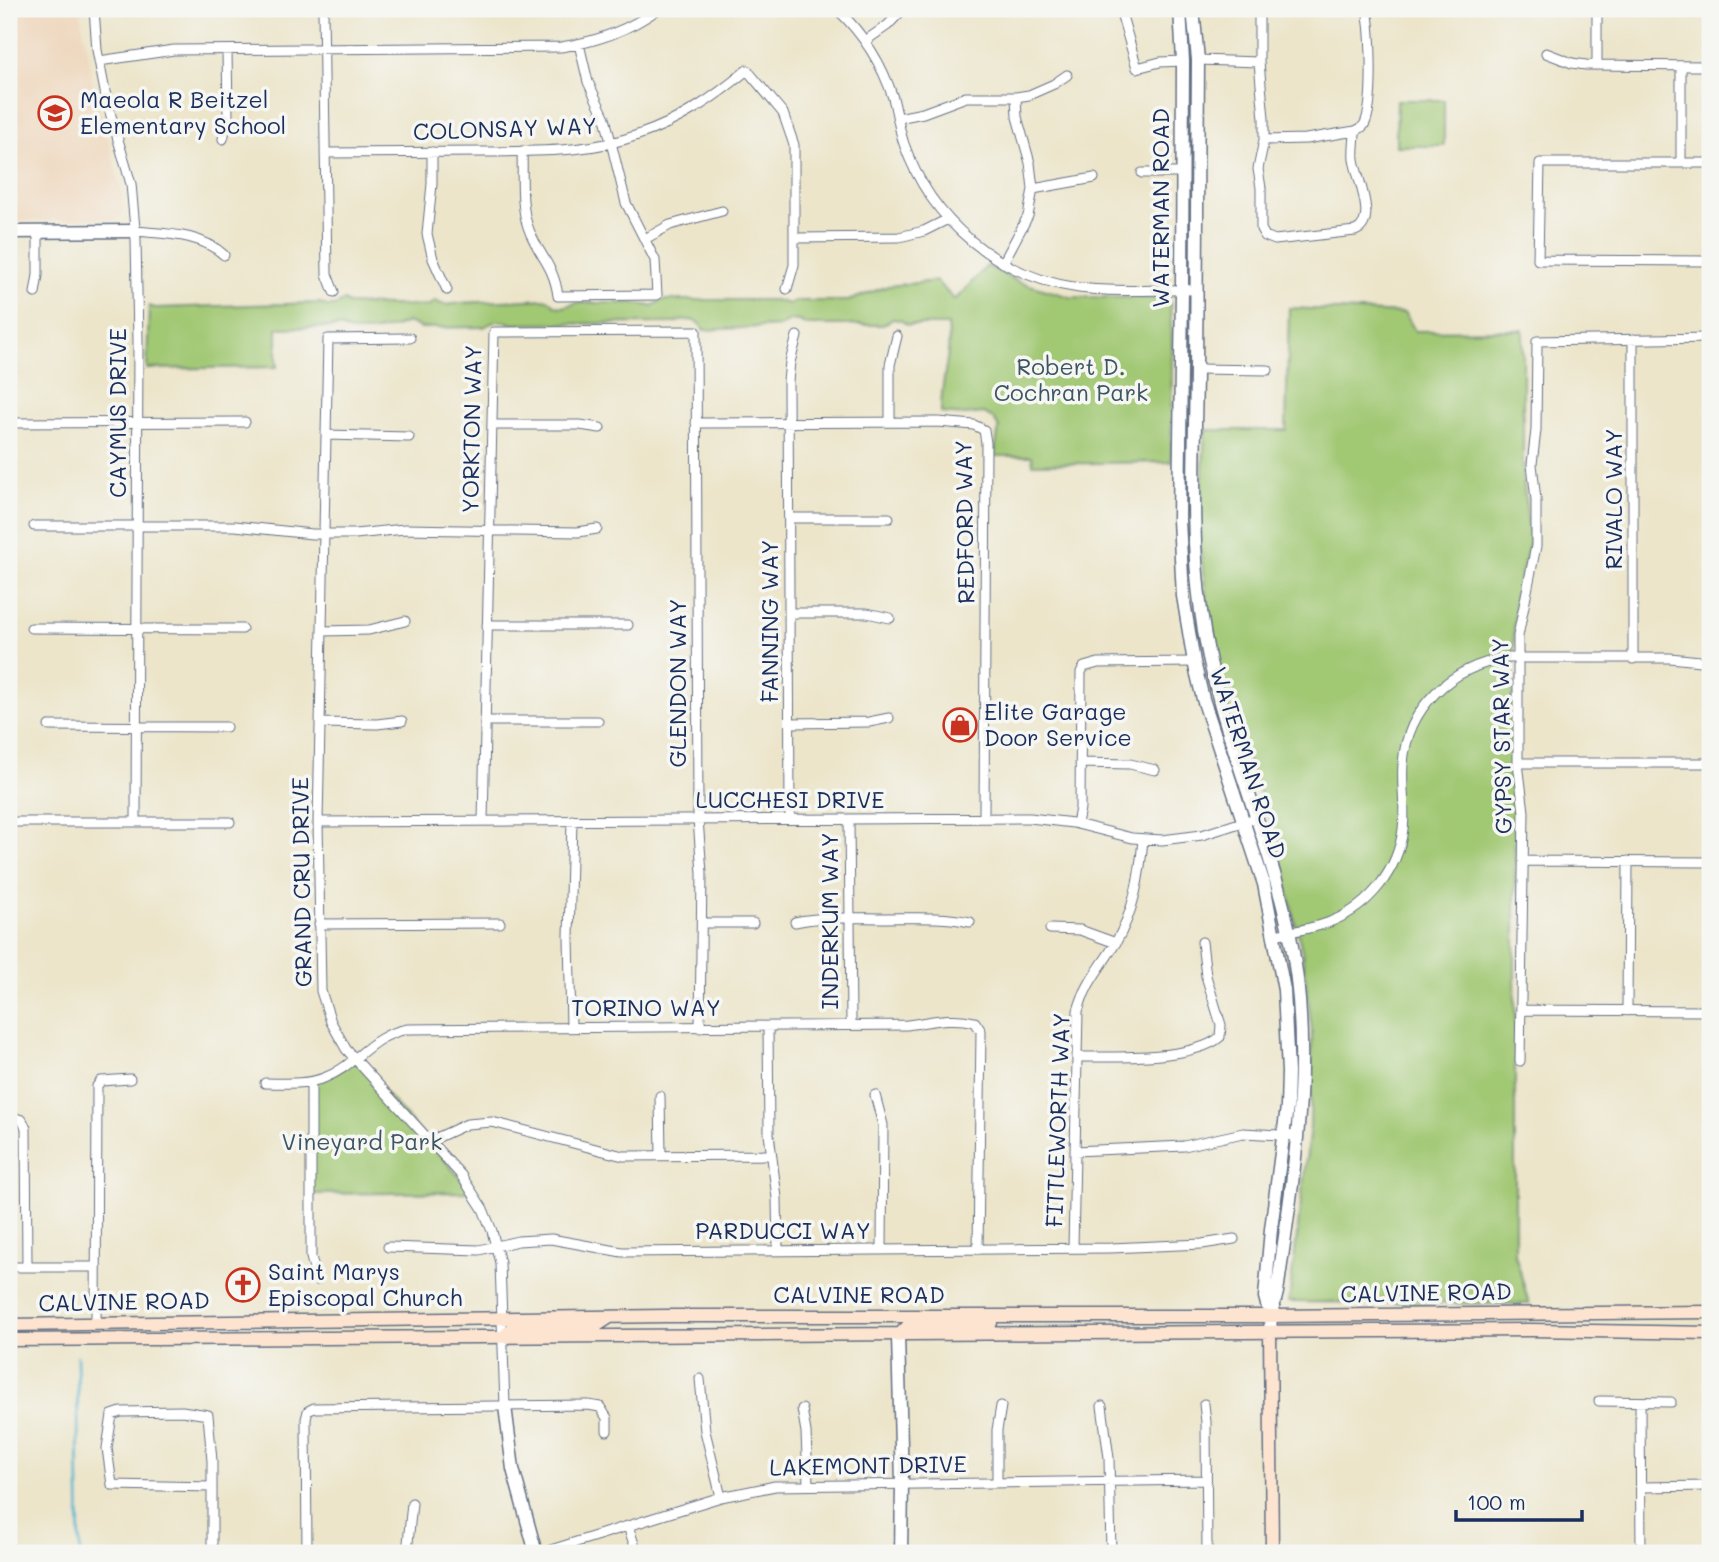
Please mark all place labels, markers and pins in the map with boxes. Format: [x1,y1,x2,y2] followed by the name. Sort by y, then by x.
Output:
[80,84,286,140] place label: Maeola R Beitzel Elementary School
[36,94,74,132] school or university icon: Maeola R Beitzel Elementary School
[984,696,1132,752] place label: Elite Garage Door Service
[941,706,979,744] shop icon: Elite Garage Door Service
[268,1256,462,1312] place label: Saint Marys Episcopal Church
[224,1266,262,1304] church icon: Saint Marys Episcopal Church

